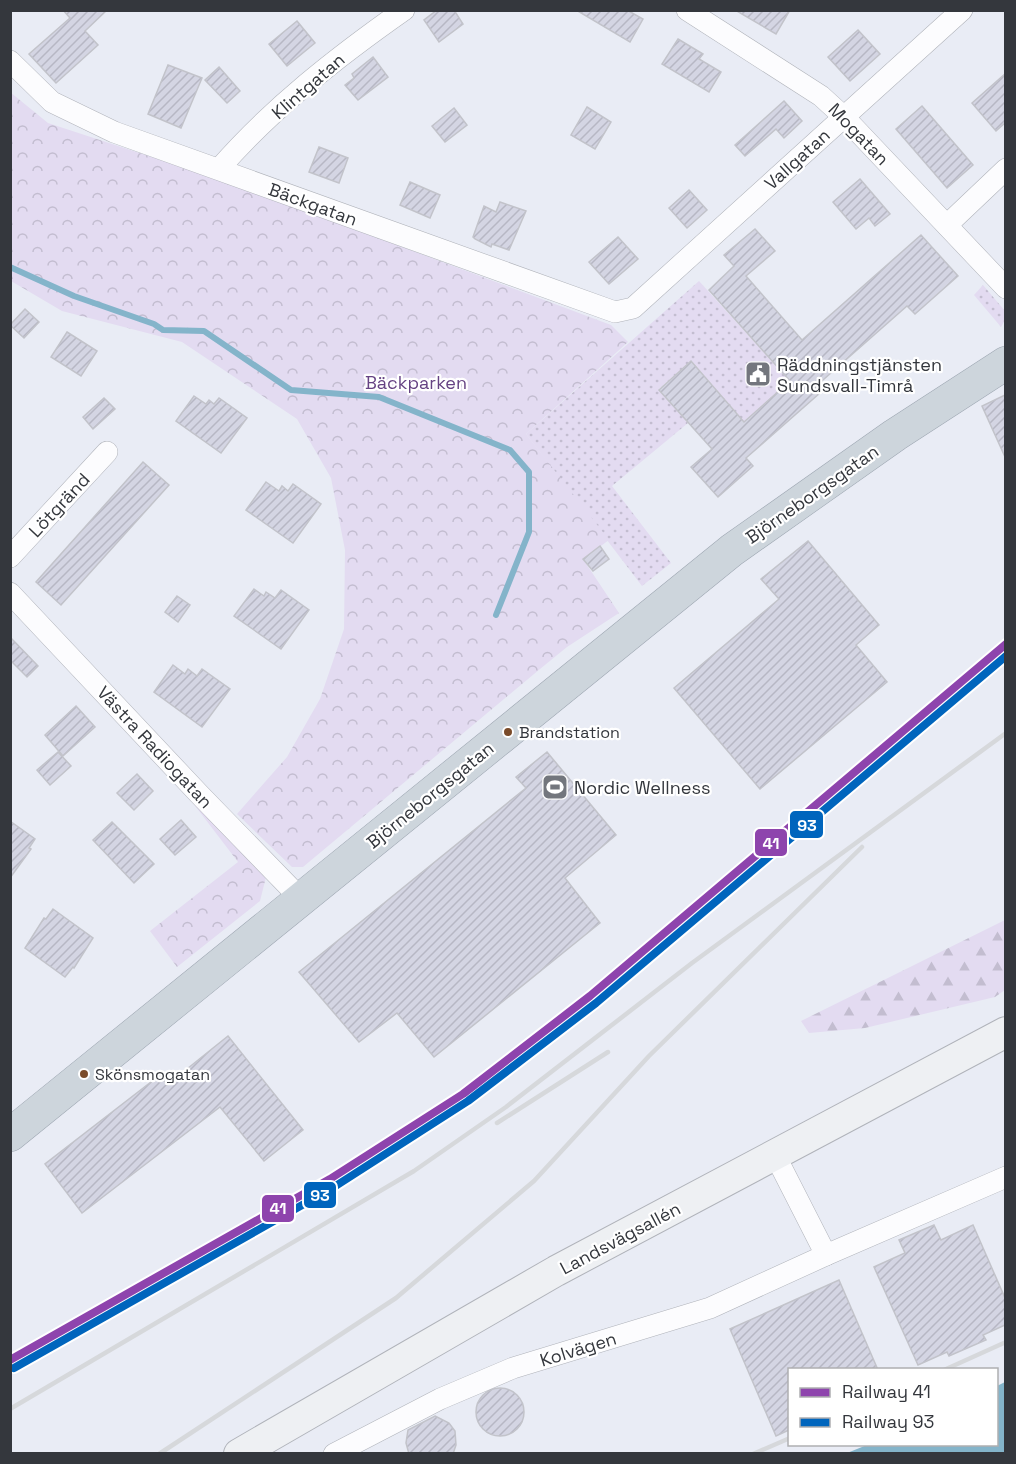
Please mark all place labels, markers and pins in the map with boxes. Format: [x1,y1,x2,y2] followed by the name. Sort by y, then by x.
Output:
[777,353,942,397] place label: Räddningstjänsten Sundsvall-Timrå
[743,359,773,389] public building icon: Räddningstjänsten Sundsvall-Timrå
[519,722,620,743] place label: Brandstation
[502,726,514,738] marker: Brandstation
[540,772,570,802] sports icon: Nordic Wellness
[574,776,710,799] place label: Nordic Wellness
[95,1064,210,1085] place label: Skönsmogatan
[78,1068,90,1080] marker: Skönsmogatan

